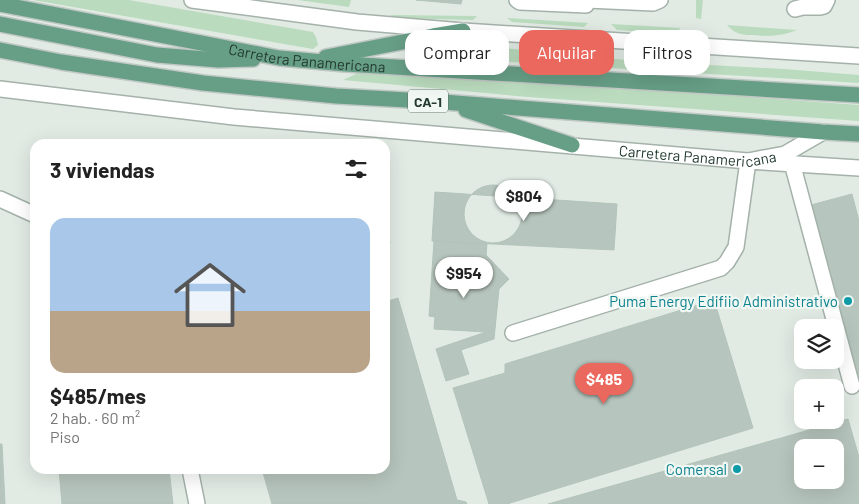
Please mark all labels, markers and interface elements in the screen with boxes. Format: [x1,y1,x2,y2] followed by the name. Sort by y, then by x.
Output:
[405,30,509,75] chip: Comprar
[519,30,614,75] chip: Alquilar
[624,30,710,75] chip: Filtros
[227,39,386,75] street label: Carretera Panamericana
[408,90,448,112] road number: CA-1
[618,141,778,170] street label: Carretera Panamericana
[342,155,370,183] icon: filters
[50,157,155,182] text: 3 viviendas
[494,180,554,222] pin: $804
[506,186,542,205] text: $804
[165,250,255,340] icon: home
[434,256,494,299] pin: $954
[446,263,482,282] text: $954
[609,292,838,310] place label: Puma Energy Edifiio Administrativo
[842,295,854,307] marker: Puma Energy Edifiio Administrativo
[794,319,844,489] map controls
[794,319,844,369] button: layers
[574,362,634,405] pin: $485
[586,369,622,388] text: $485
[794,379,844,429] button: +
[50,383,146,408] text: $485/mes
[50,408,140,427] text: 2 hab. · 60 m²
[50,427,80,446] text: Piso
[794,439,844,489] button: −
[666,460,727,478] place label: Comersal
[731,463,743,475] marker: Comersal

